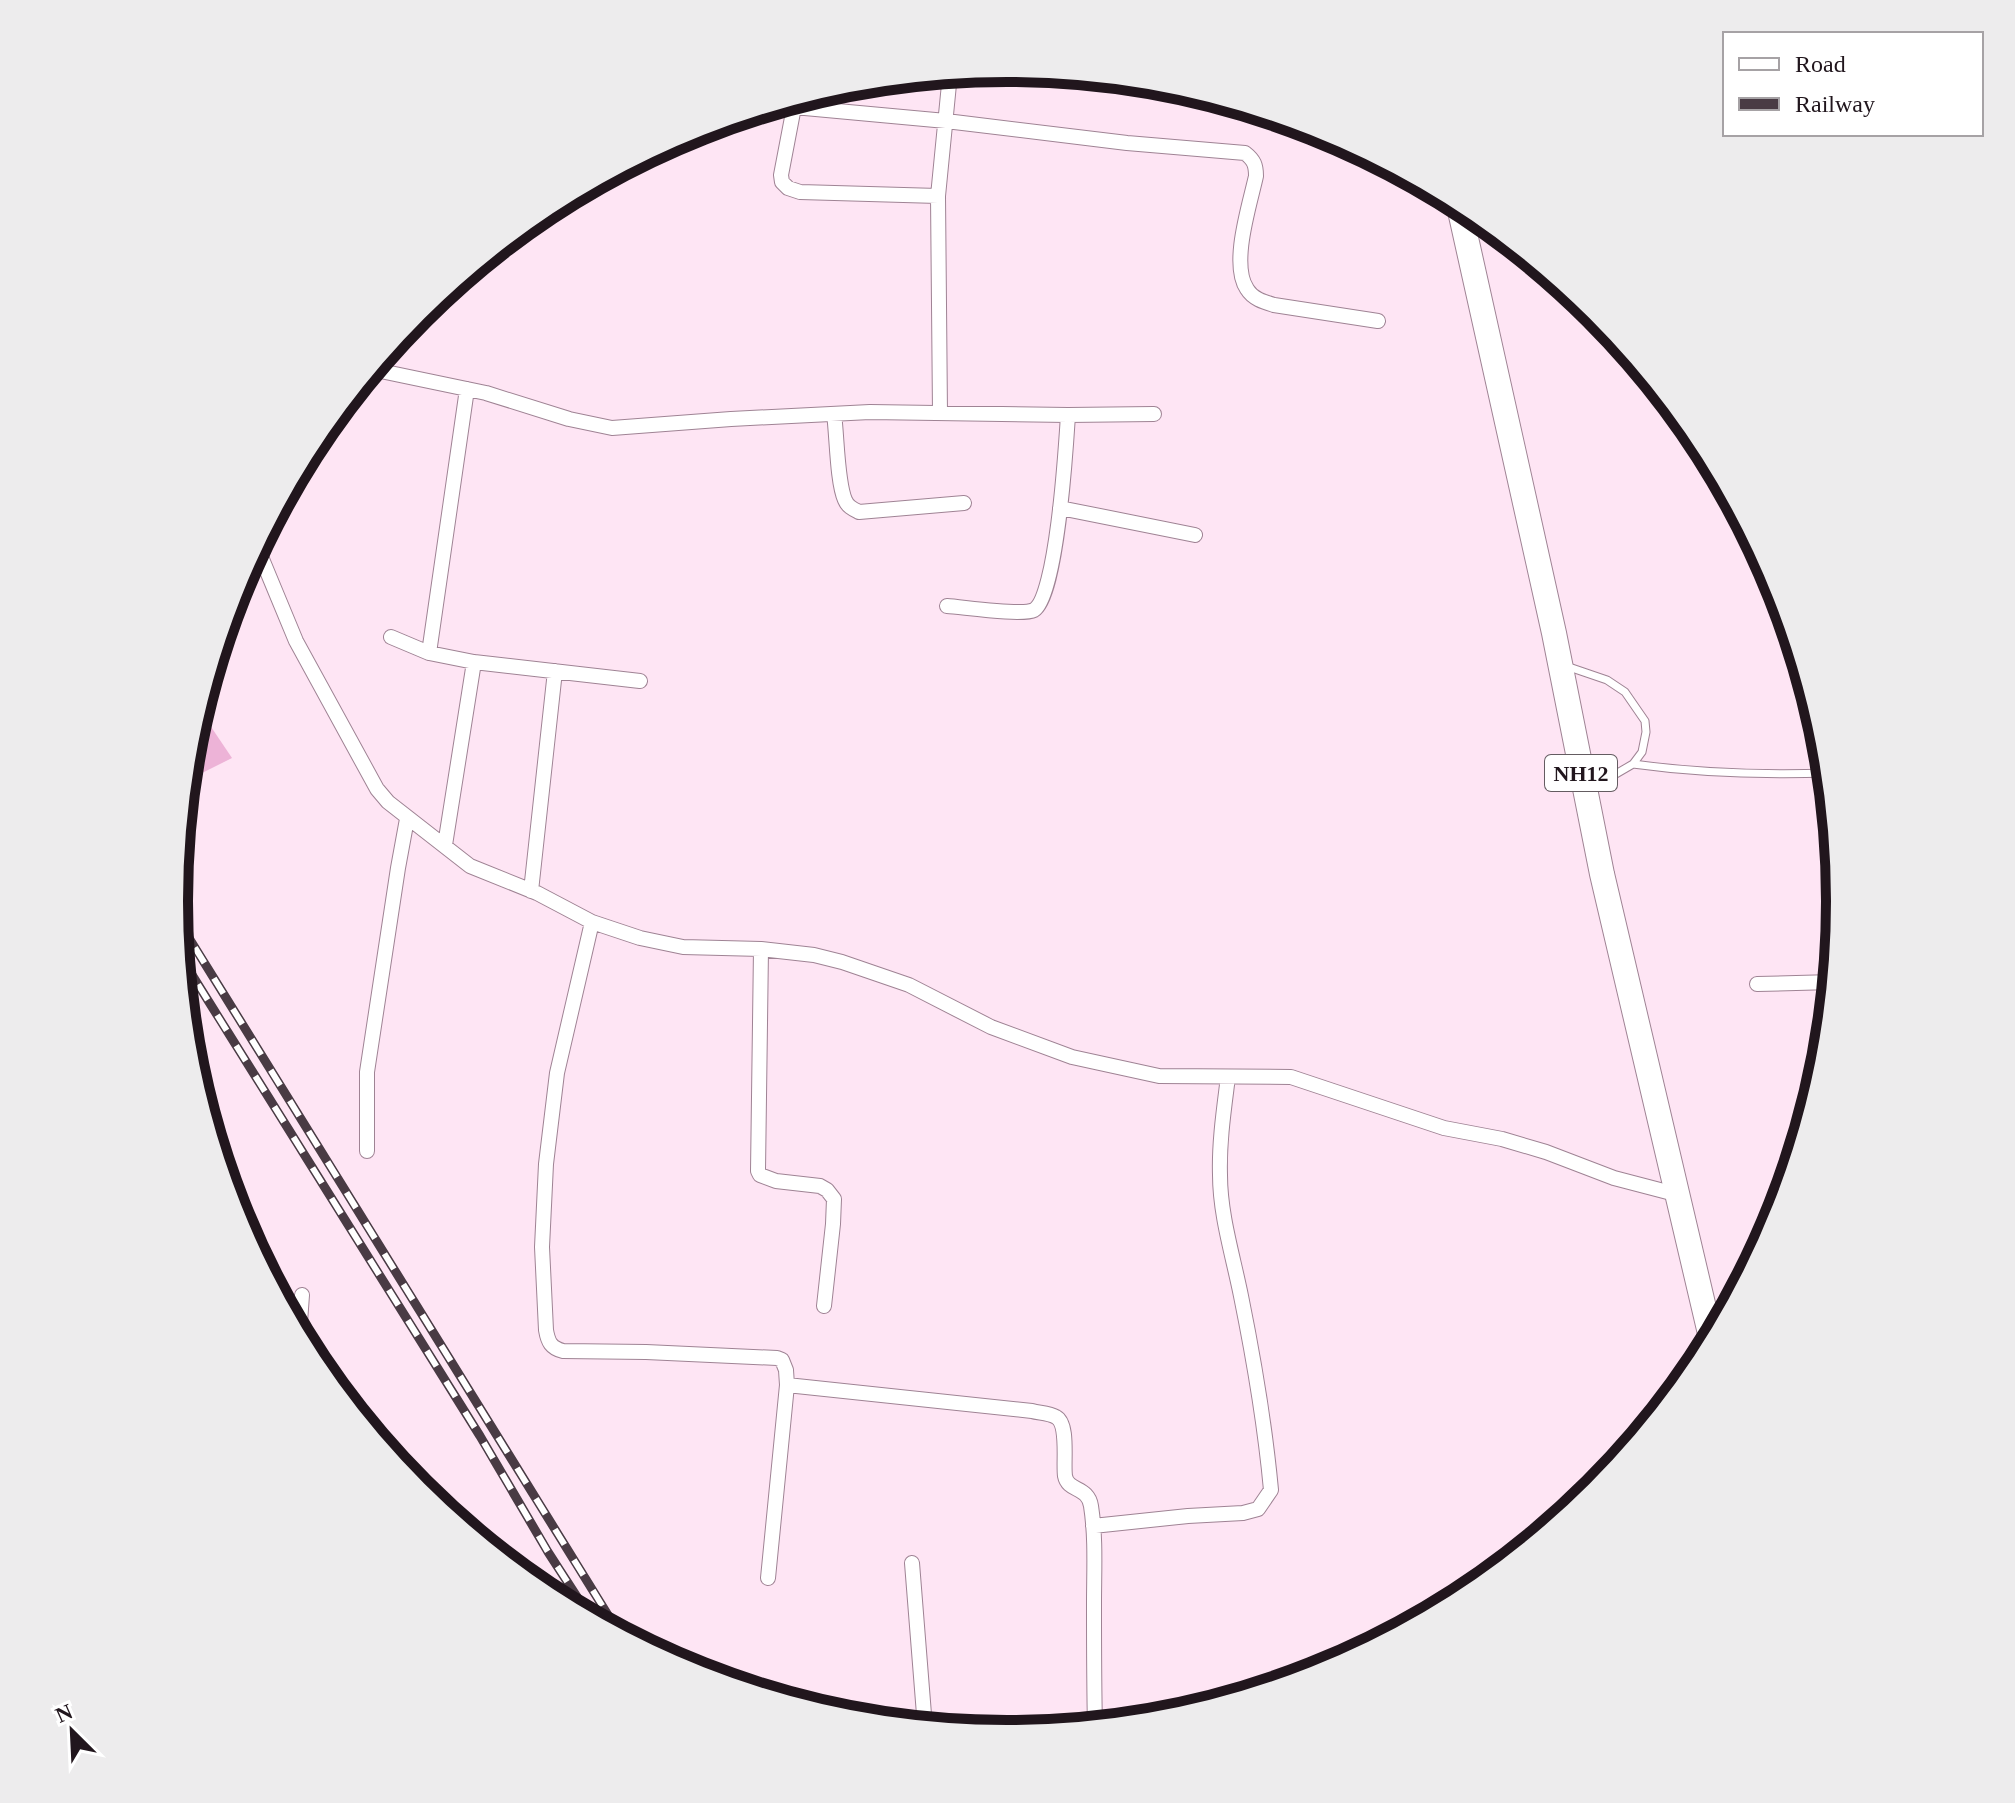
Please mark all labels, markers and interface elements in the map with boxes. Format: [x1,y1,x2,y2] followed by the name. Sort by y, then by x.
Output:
[1723,32,1983,136] legend
[1795,51,1846,77] text: Road
[1795,91,1875,117] text: Railway
[1545,755,1617,791] road number: NH12
[32,1691,112,1771] north arrow
[52,1698,77,1728] text: N

